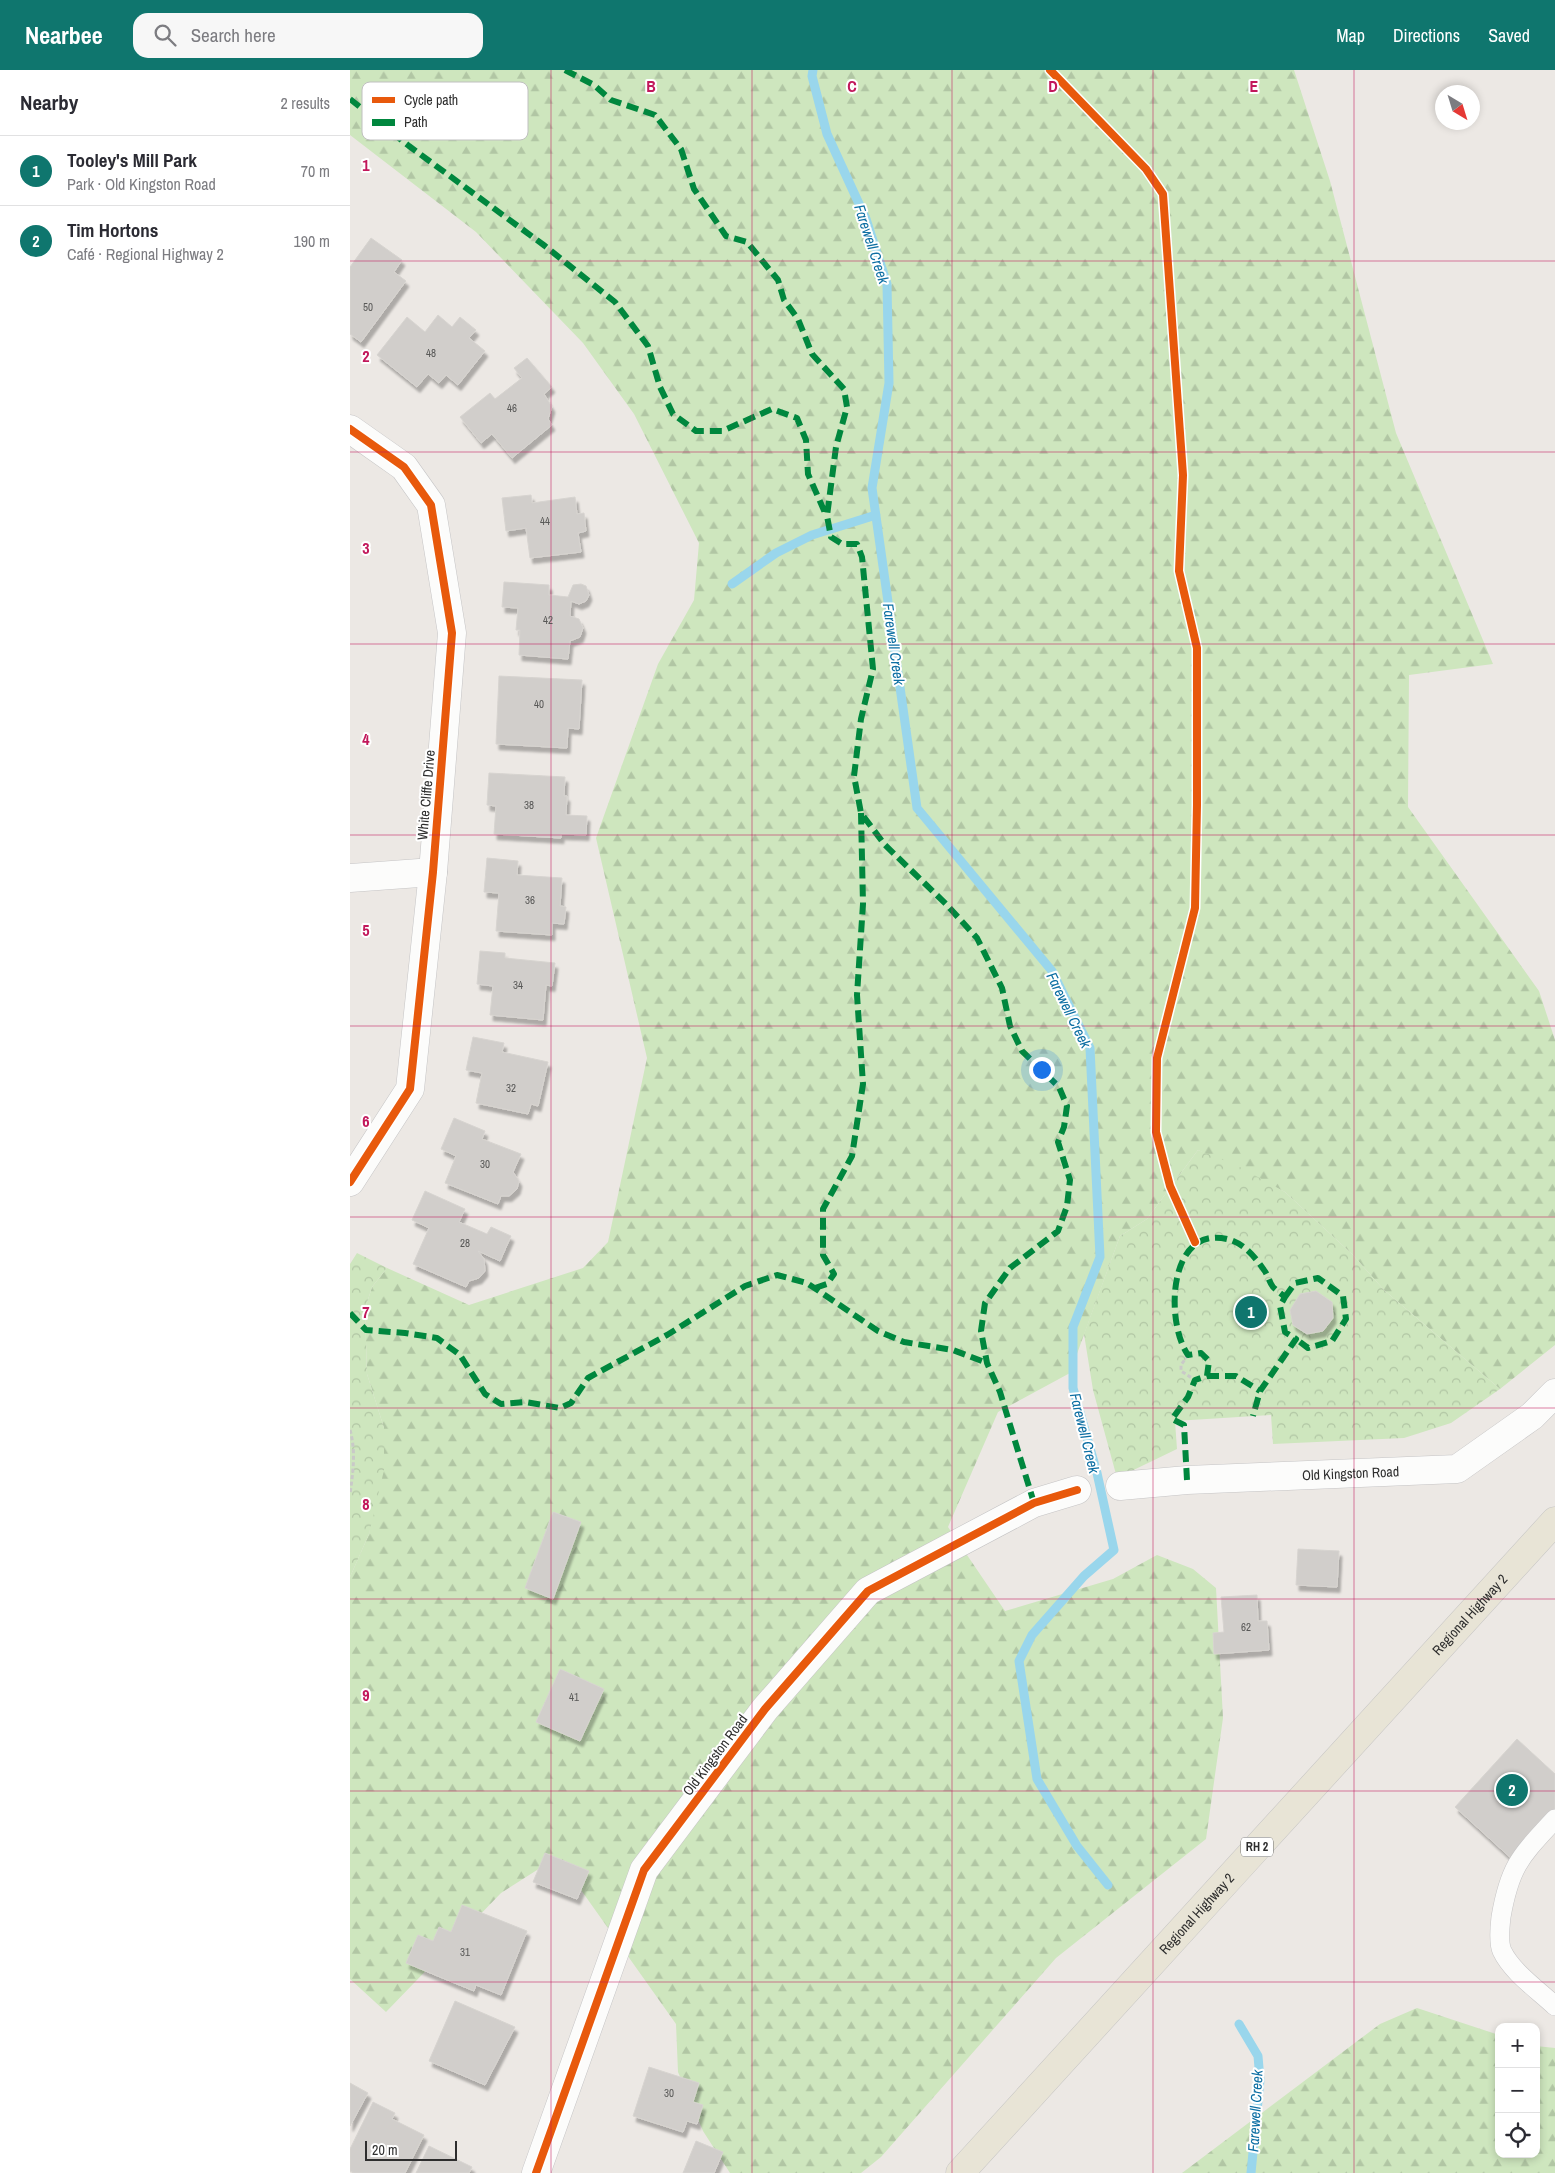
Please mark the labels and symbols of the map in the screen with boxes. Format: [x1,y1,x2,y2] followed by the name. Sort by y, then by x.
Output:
[646,75,656,97] text: B
[847,75,857,97] text: C
[1048,75,1058,97] text: D
[1250,75,1259,97] text: E
[362,82,528,140] legend
[1435,85,1480,130] north arrow
[404,91,458,109] text: Cycle path
[404,113,428,131] text: Path
[362,154,370,176] text: 1
[849,202,895,287] water label: Farewell Creek
[363,300,373,314] house number: 50
[362,345,370,367] text: 2
[426,346,436,360] house number: 48
[507,401,517,415] house number: 46
[540,514,550,528] house number: 44
[362,537,370,559] text: 3
[878,602,910,687] water label: Farewell Creek
[543,613,553,627] house number: 42
[534,697,544,711] house number: 40
[362,728,370,750] text: 4
[413,749,439,841] street label: White Cliffe Drive
[524,798,534,812] house number: 38
[525,893,535,907] house number: 36
[362,919,370,941] text: 5
[1042,968,1097,1052] water label: Farewell Creek
[513,978,523,992] house number: 34
[1029,1057,1055,1083] your location
[506,1081,516,1095] house number: 32
[362,1110,370,1132] text: 6
[480,1157,490,1171] house number: 30
[460,1236,470,1250] house number: 28
[1235,1293,1267,1331] pin: 1
[362,1301,370,1323] text: 7
[1065,1391,1105,1476] water label: Farewell Creek
[1302,1462,1400,1484] street label: Old Kingston Road
[362,1493,370,1515] text: 8
[1428,1570,1511,1659] street label: Regional Highway 2
[1241,1620,1251,1634] house number: 62
[362,1684,370,1706] text: 9
[569,1690,579,1704] house number: 41
[679,1711,751,1799] street label: Old Kingston Road
[1496,1771,1528,1809] pin: 2
[1241,1838,1273,1856] road number: RH 2
[1155,1869,1238,1958] street label: Regional Highway 2
[460,1945,470,1959] house number: 31
[1242,2069,1268,2153] water label: Farewell Creek
[664,2086,674,2100] house number: 30
[365,2138,458,2161] scale bar

